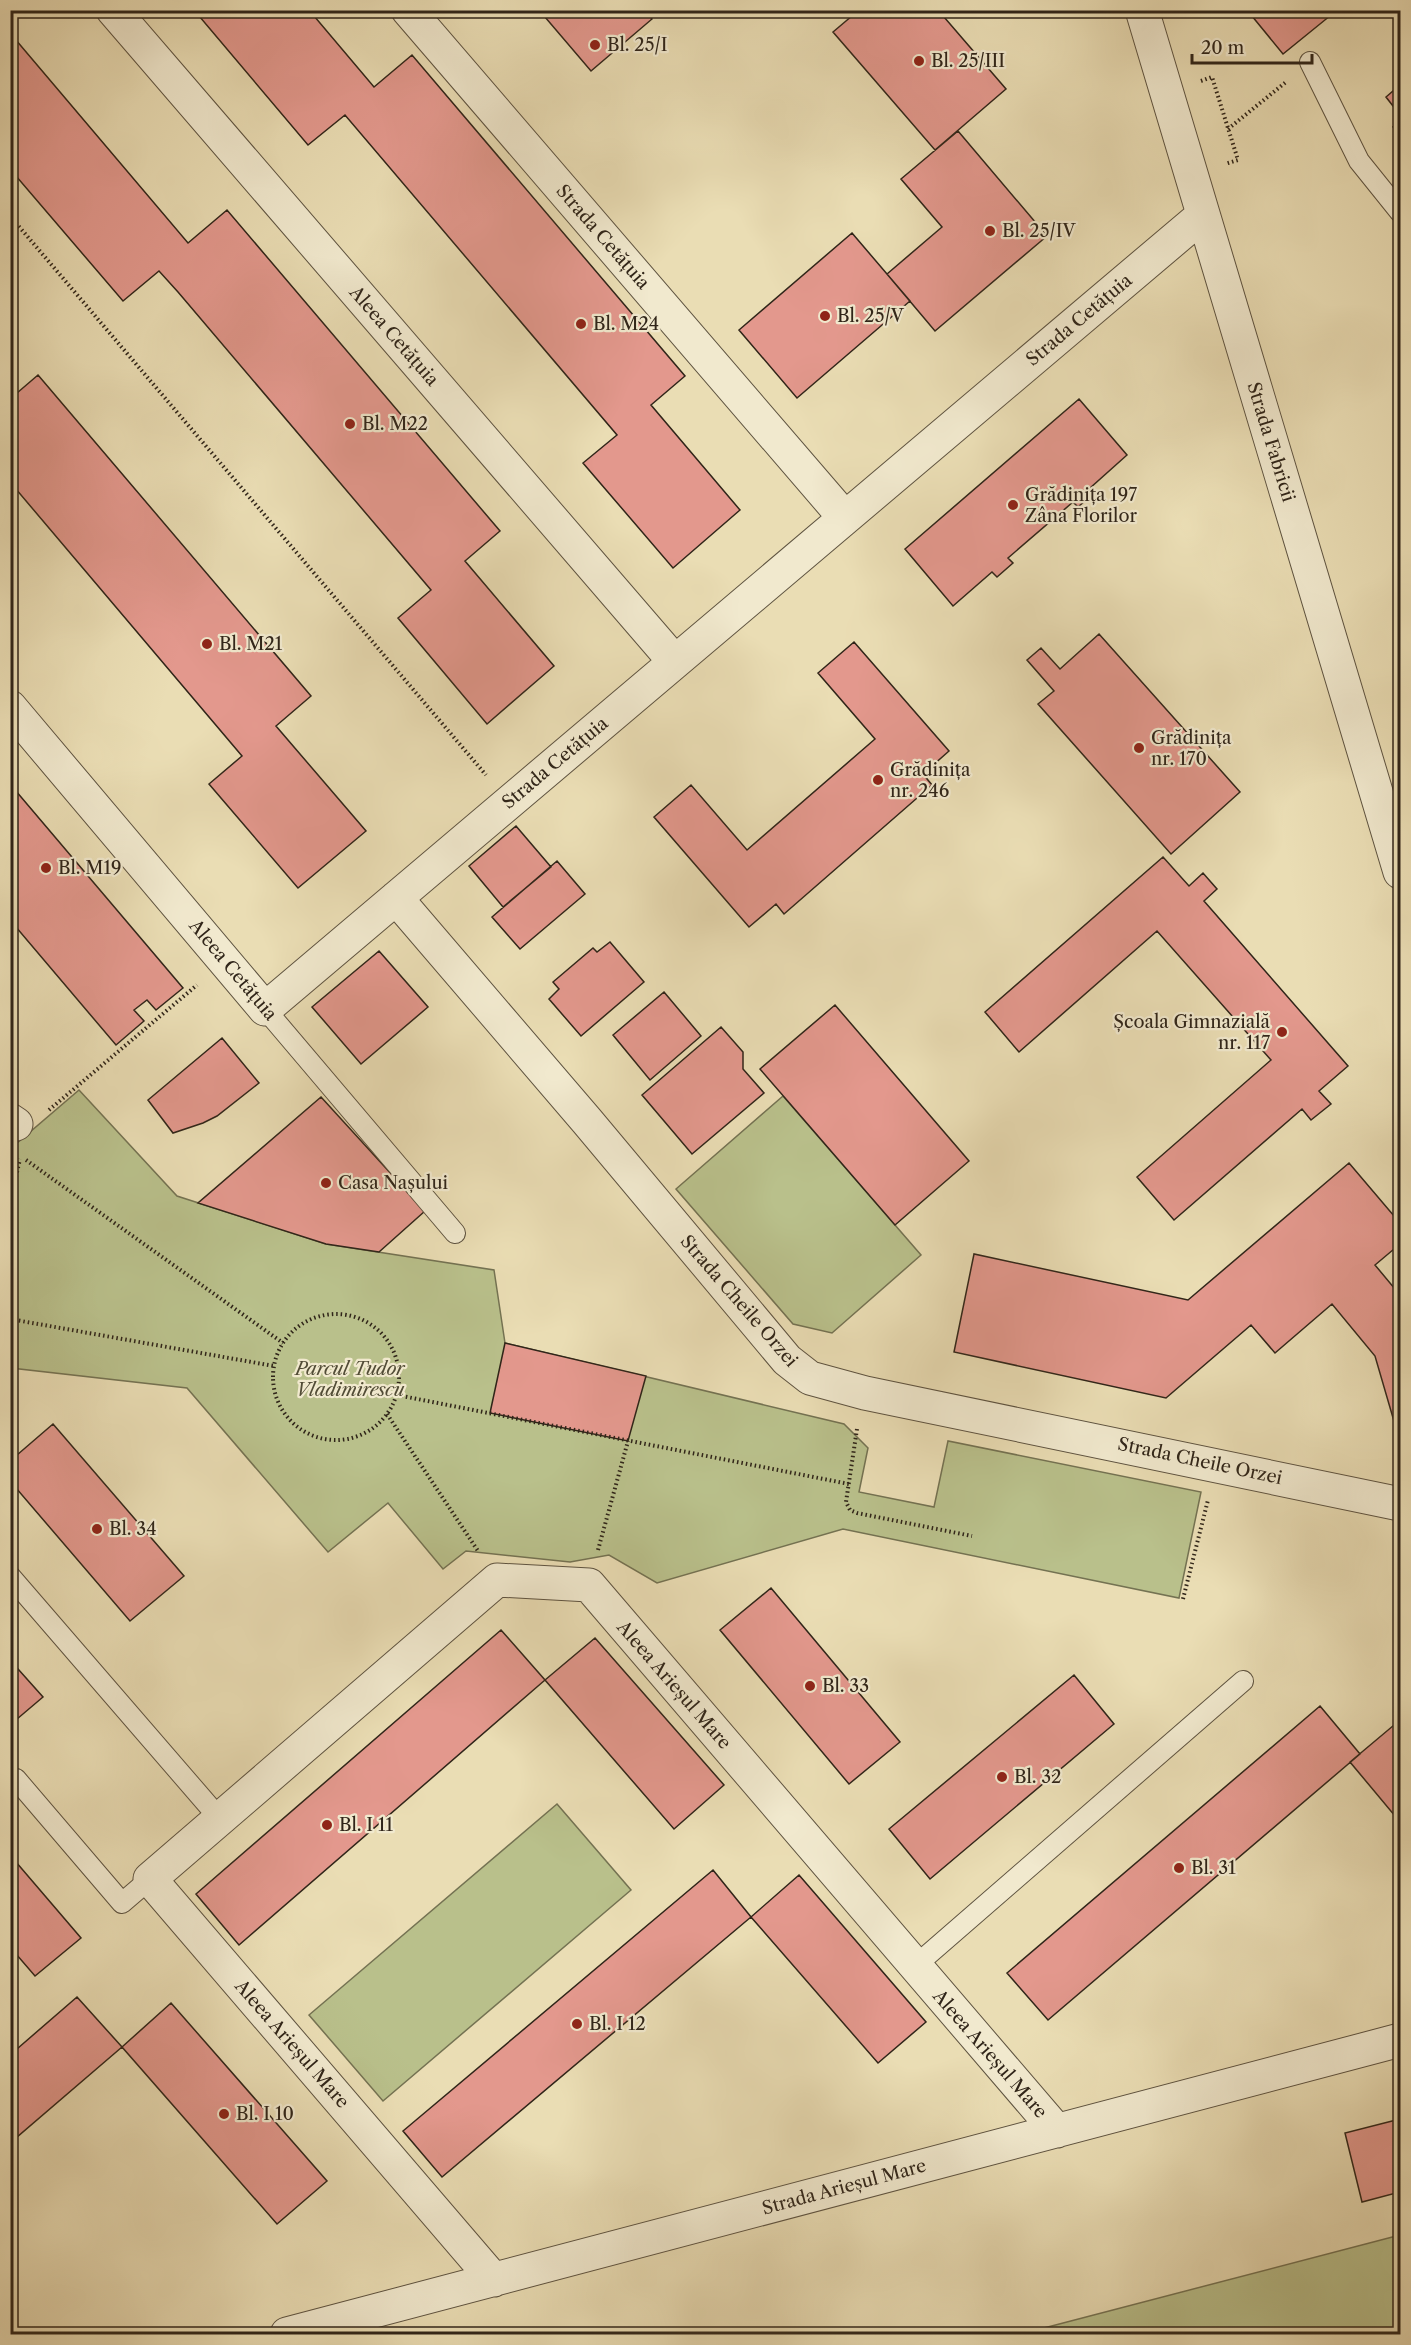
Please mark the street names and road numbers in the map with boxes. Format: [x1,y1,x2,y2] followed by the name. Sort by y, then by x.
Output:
[552,180,655,294] street label: Strada Cetățuia
[1022,269,1137,371] street label: Strada Cetățuia
[344,281,444,391] street label: Aleea Cetățuia
[1242,379,1300,505] street label: Strada Fabricii
[498,712,613,814] street label: Strada Cetățuia
[184,914,282,1025] street label: Aleea Cetățuia
[676,1231,803,1372] street label: Strada Cheile Orzei
[1116,1433,1285,1489] street label: Strada Cheile Orzei
[612,1616,736,1754] street label: Aleea Arieșul Mare
[230,1975,354,2113] street label: Aleea Arieșul Mare
[928,1985,1052,2123] street label: Aleea Arieșul Mare
[760,2155,928,2219] street label: Strada Arieșul Mare

